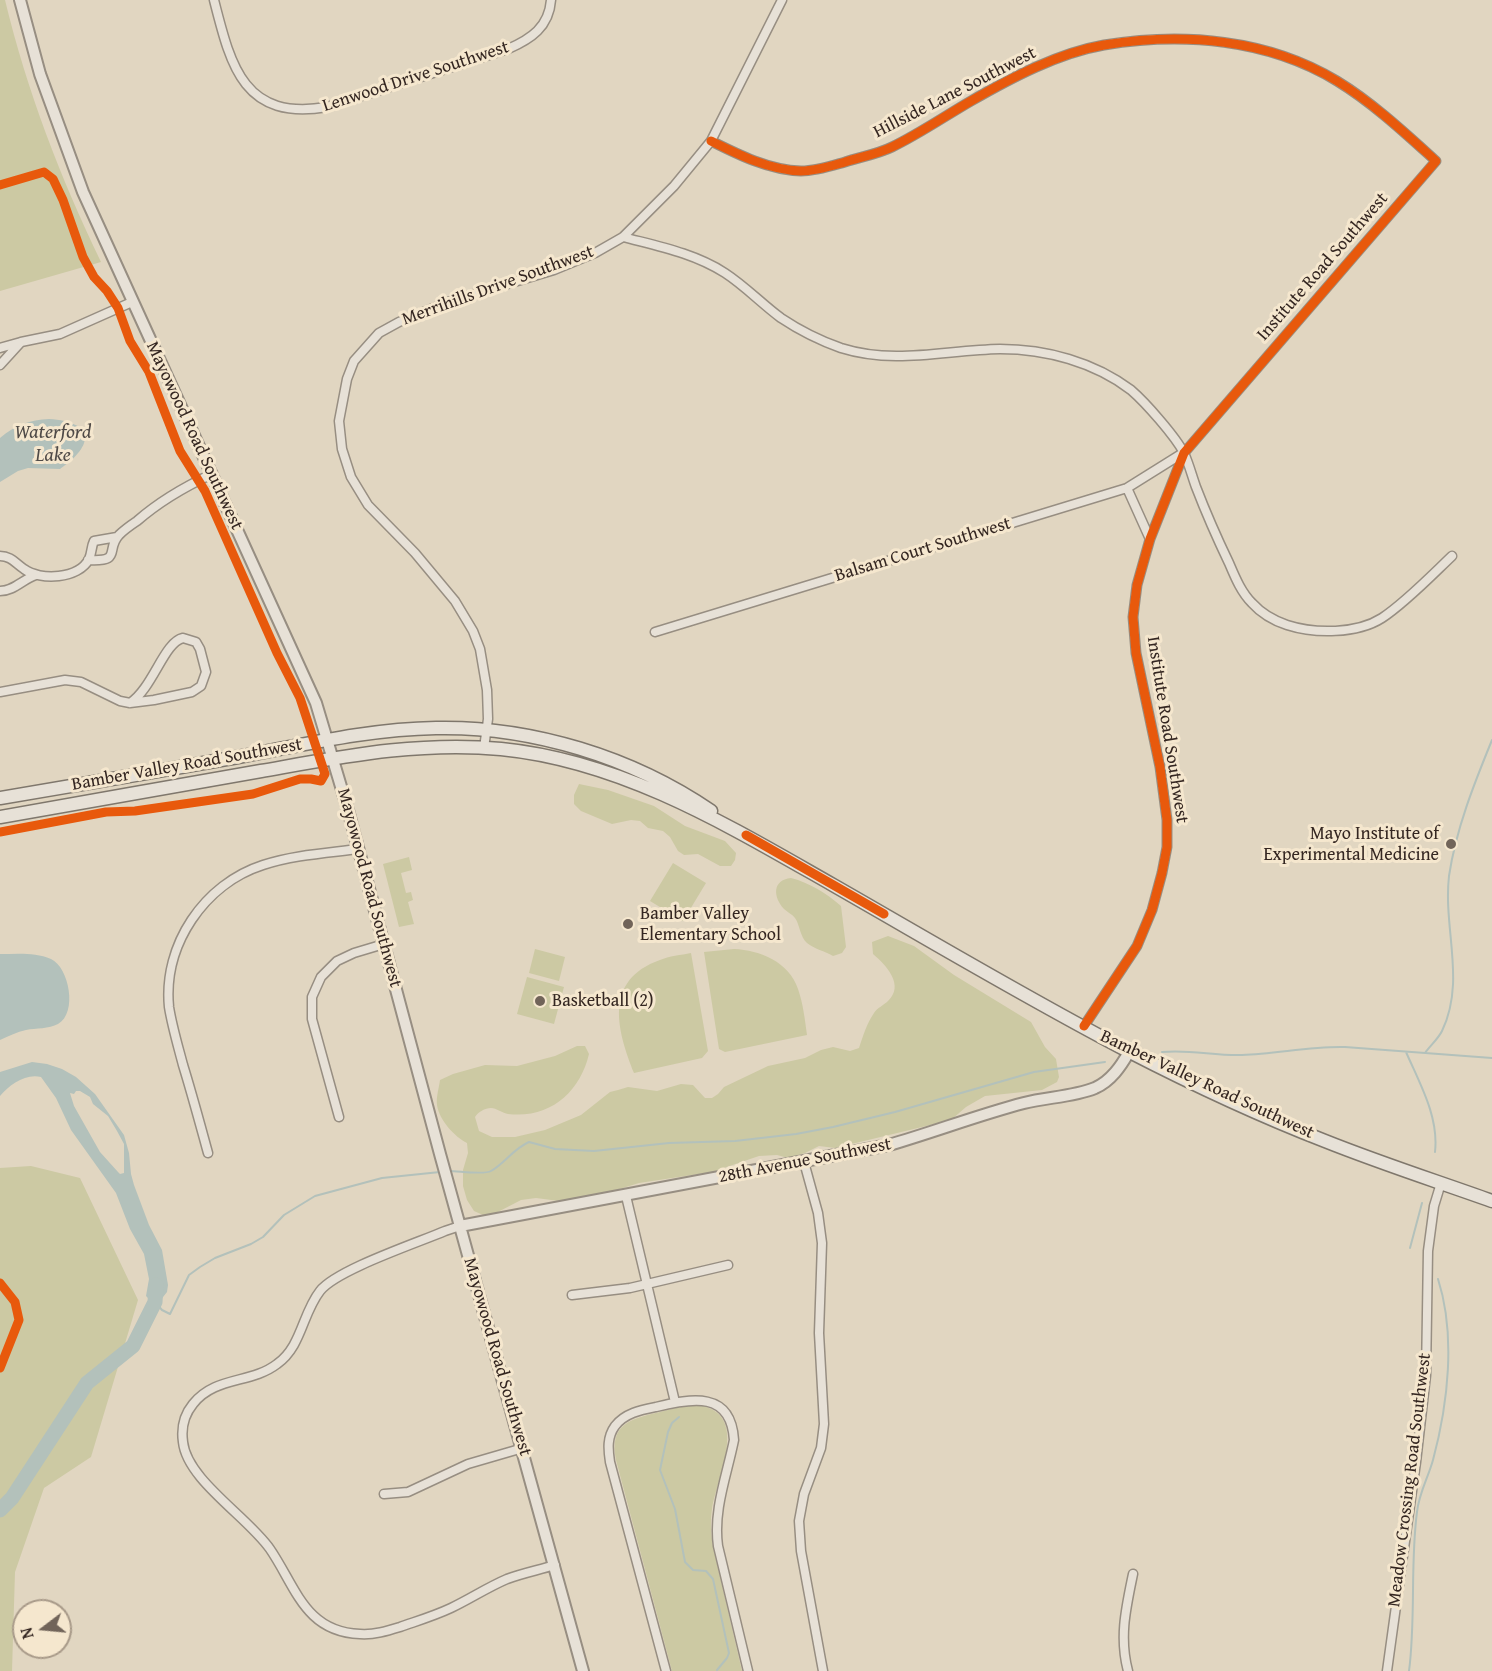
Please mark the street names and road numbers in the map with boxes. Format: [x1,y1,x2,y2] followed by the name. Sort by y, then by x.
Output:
[320,37,512,117] street label: Lenwood Drive Southwest
[870,43,1040,143] street label: Hillside Lane Southwest
[1253,189,1393,345] street label: Institute Road Southwest
[399,241,597,331] street label: Merrihills Drive Southwest
[141,338,247,534] street label: Mayowood Road Southwest
[832,513,1014,587] street label: Balsam Court Southwest
[1142,635,1192,825] street label: Institute Road Southwest
[70,734,304,796] street label: Bamber Valley Road Southwest
[332,786,406,990] street label: Mayowood Road Southwest
[1097,1026,1317,1144] street label: Bamber Valley Road Southwest
[717,1134,893,1188] street label: 28th Avenue Southwest
[458,1255,536,1459] street label: Mayowood Road Southwest
[1384,1352,1436,1608] street label: Meadow Crossing Road Southwest

